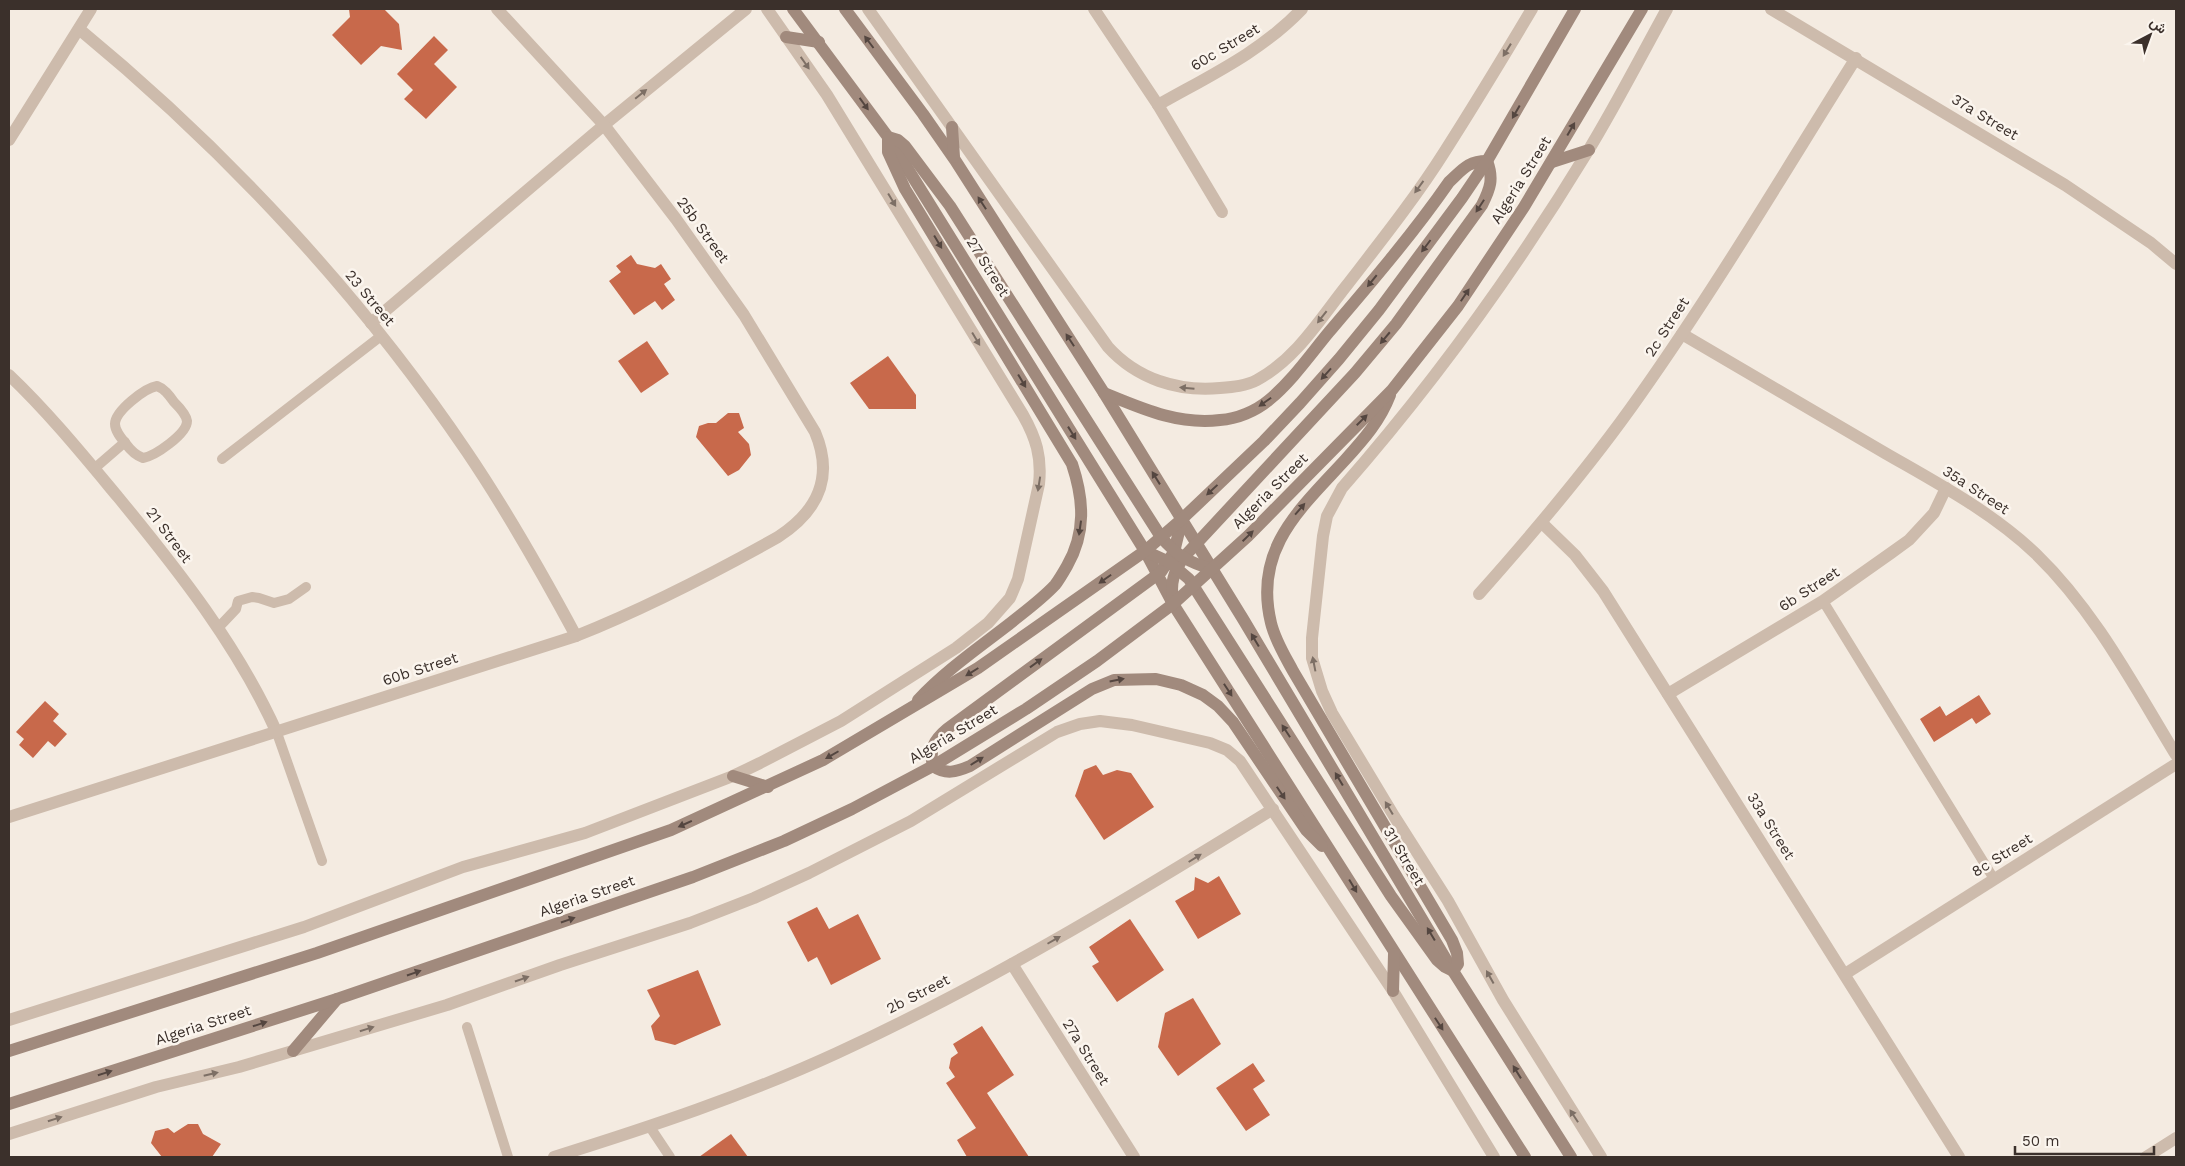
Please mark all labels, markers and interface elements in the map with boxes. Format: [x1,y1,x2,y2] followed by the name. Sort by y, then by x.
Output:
[2125,10,2175,60] north arrow
[2146,14,2170,38] text: ش
[1187,19,1263,75] street label: 60c Street
[864,35,874,49] one-way arrow
[1502,44,1512,57] one-way arrow
[800,56,810,70] one-way arrow
[635,89,648,100] one-way arrow
[1948,90,2022,144] street label: 37a Street
[859,97,869,111] one-way arrow
[1512,104,1520,119] one-way arrow
[1567,122,1576,135] one-way arrow
[1487,132,1555,227] street label: Algeria Street
[1414,180,1424,194] one-way arrow
[673,193,733,267] street label: 25b Street
[887,194,896,207] one-way arrow
[978,197,987,210] one-way arrow
[1475,200,1485,213] one-way arrow
[963,234,1014,301] street label: 27 Street
[933,236,942,249] one-way arrow
[1420,239,1431,252] one-way arrow
[341,266,399,330] street label: 23 Street
[1367,274,1378,287] one-way arrow
[1460,288,1470,302] one-way arrow
[1641,293,1693,360] street label: 2c Street
[1317,310,1327,324] one-way arrow
[1379,331,1390,344] one-way arrow
[972,332,981,345] one-way arrow
[1065,333,1075,347] one-way arrow
[1320,368,1331,381] one-way arrow
[1017,375,1026,388] one-way arrow
[1179,384,1195,392] one-way arrow
[1258,397,1271,407] one-way arrow
[1356,415,1368,427] one-way arrow
[1068,427,1077,440] one-way arrow
[1228,449,1312,533] street label: Algeria Street
[1939,462,2013,519] street label: 35a Street
[1152,471,1161,484] one-way arrow
[1034,477,1042,493] one-way arrow
[1206,484,1218,496] one-way arrow
[142,504,196,567] street label: 21 Street
[1294,504,1306,516] one-way arrow
[1076,521,1084,537] one-way arrow
[1241,530,1253,542] one-way arrow
[1775,562,1843,615] street label: 6b Street
[1098,574,1112,584] one-way arrow
[1251,633,1260,646] one-way arrow
[380,648,461,690] street label: 60b Street
[1310,657,1318,672] one-way arrow
[1029,658,1043,668] one-way arrow
[965,667,978,676] one-way arrow
[1110,676,1126,684] one-way arrow
[1223,683,1233,696] one-way arrow
[906,700,1001,767] street label: Algeria Street
[1282,724,1291,738] one-way arrow
[825,751,839,759] one-way arrow
[971,757,984,766] one-way arrow
[1334,773,1343,786] one-way arrow
[1276,786,1286,800] one-way arrow
[1743,789,1799,864] street label: 33a Street
[1384,801,1393,814] one-way arrow
[678,821,692,829] one-way arrow
[1380,824,1429,889] street label: 31 Street
[1968,829,2036,881] street label: 8c Street
[1188,853,1201,862] one-way arrow
[537,871,638,921] street label: Algeria Street
[1348,879,1357,892] one-way arrow
[561,916,576,924] one-way arrow
[1427,926,1435,941] one-way arrow
[1048,935,1061,944] one-way arrow
[407,969,422,977] one-way arrow
[883,970,953,1018] street label: 2b Street
[1486,970,1495,984] one-way arrow
[514,974,529,982] one-way arrow
[153,1001,254,1049] street label: Algeria Street
[1059,1016,1114,1089] street label: 27a Street
[1434,1017,1444,1030] one-way arrow
[253,1019,268,1027] one-way arrow
[360,1024,375,1032] one-way arrow
[1512,1065,1522,1078] one-way arrow
[98,1069,113,1077] one-way arrow
[204,1070,219,1078] one-way arrow
[1570,1110,1579,1123] one-way arrow
[48,1115,63,1123] one-way arrow
[2015,1124,2154,1156] scale bar
[2022,1132,2059,1150] text: 50 m

